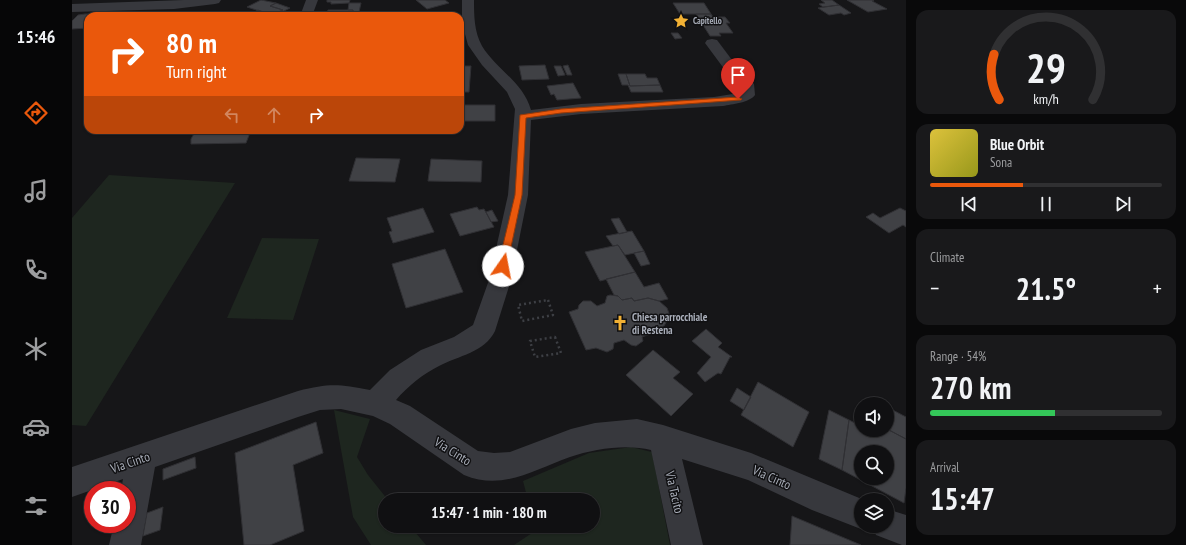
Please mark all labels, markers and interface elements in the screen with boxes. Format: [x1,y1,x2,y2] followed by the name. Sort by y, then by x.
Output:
[672,12,690,30] place icon: Capitello
[693,15,722,26] place label: Capitello
[166,24,217,61] text: 80 m
[17,25,55,48] text: 15:46
[100,28,152,80] icon: right
[1026,41,1066,94] text: 29
[721,58,755,99] pin
[166,60,226,83] text: Turn right
[727,64,749,86] icon: arrive
[1033,89,1059,108] text: km/h
[22,99,50,127] icon: directions
[221,104,243,126] icon: left
[263,104,285,126] icon: ahead
[305,104,327,126] icon: right
[990,135,1044,154] text: Blue Orbit
[990,154,1012,171] text: Sona
[22,177,50,205] icon: music
[958,193,980,215] icon: previous
[1035,193,1057,215] icon: pause
[1112,193,1134,215] icon: next
[482,245,524,287] position arrow
[930,249,964,266] text: Climate
[22,256,50,284] icon: phone
[1016,269,1076,308] text: 21.5°
[930,274,939,302] text: −
[1153,274,1162,302] text: +
[632,310,708,337] place label: Chiesa parrocchiale di Restena
[611,314,629,332] church icon: Chiesa parrocchiale di Restena
[22,335,50,363] icon: climate
[930,348,986,365] text: Range · 54%
[930,368,1011,407] text: 270 km
[854,397,894,533] map controls
[854,397,894,437] button: sound
[22,413,50,441] icon: car
[430,433,475,470] street label: Via Cinto
[854,445,894,485] button: search
[107,448,152,477] street label: Via Cinto
[930,459,959,476] text: Arrival
[749,461,794,494] street label: Via Cinto
[661,468,688,515] street label: Via Tacito
[930,479,995,518] text: 15:47
[84,481,136,533] speed limit sign: 30
[22,492,50,520] icon: filters
[854,493,894,533] button: layers
[431,503,547,522] text: 15:47 · 1 min · 180 m

